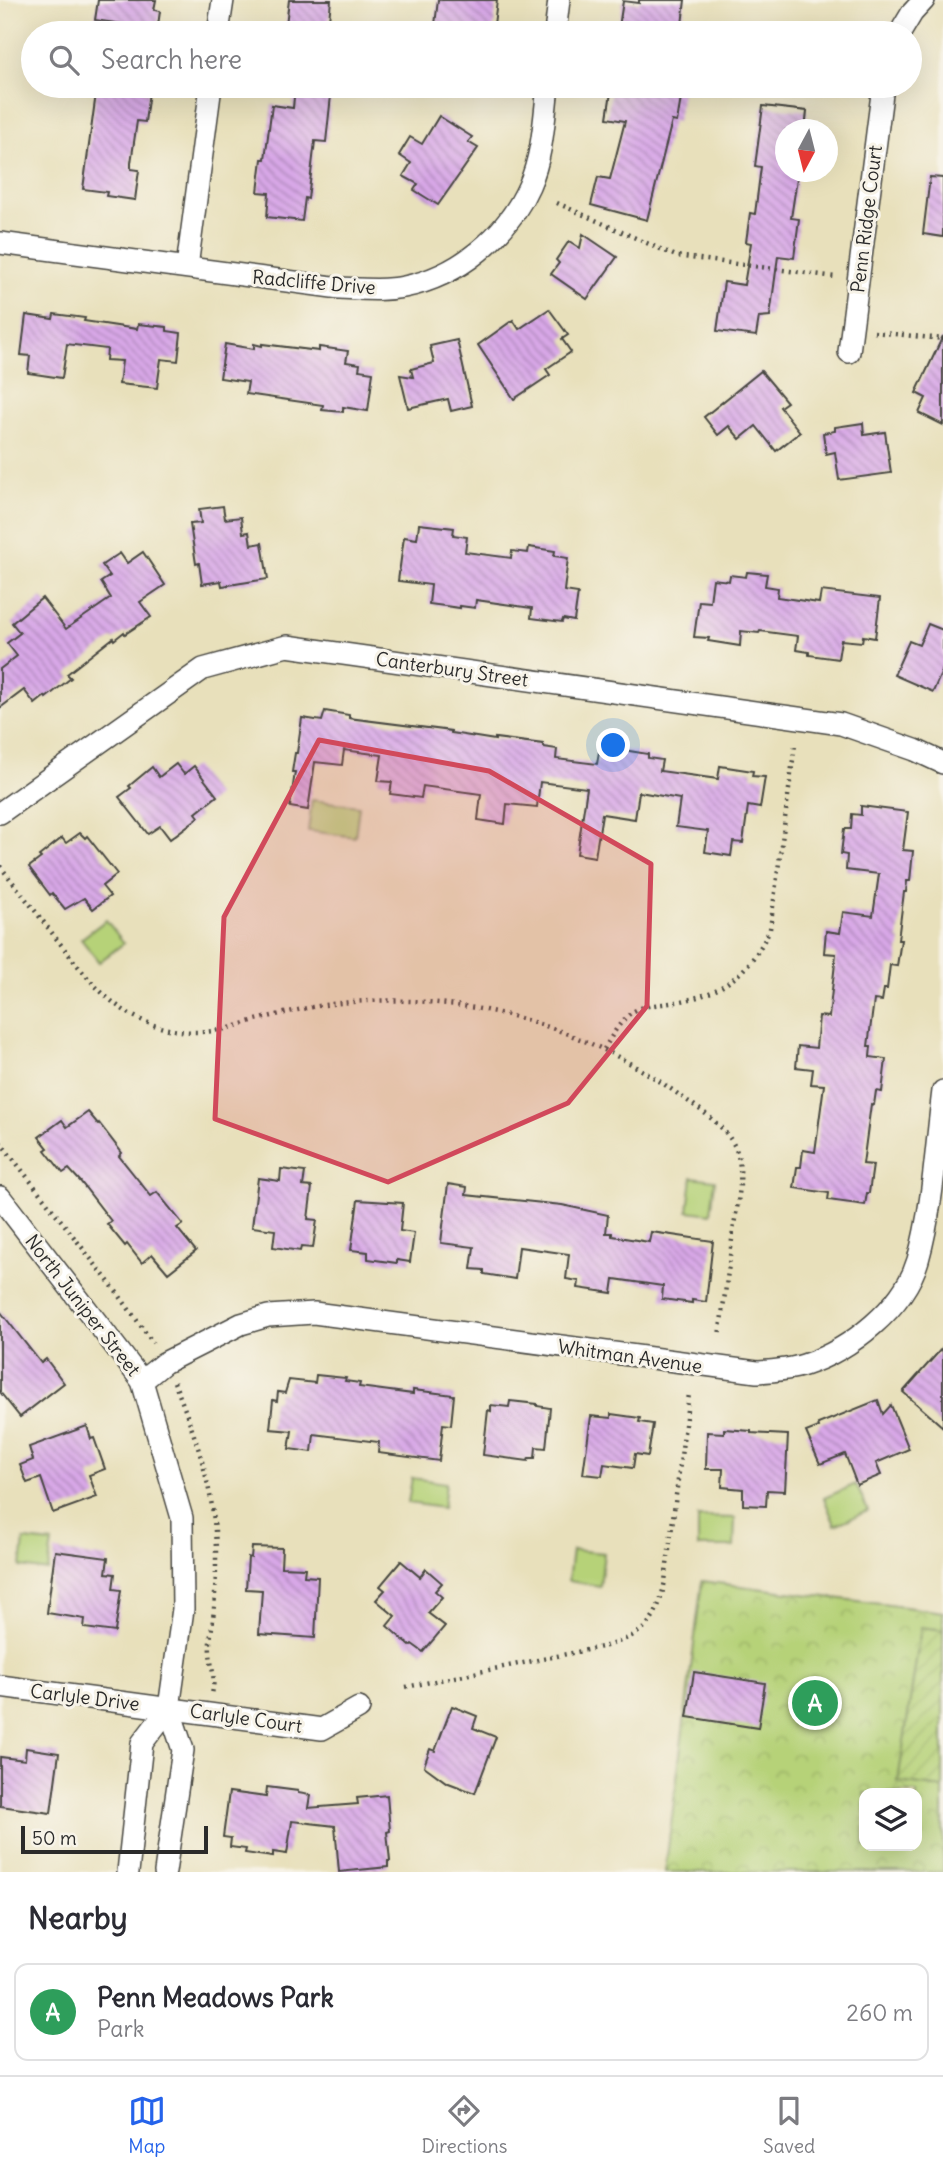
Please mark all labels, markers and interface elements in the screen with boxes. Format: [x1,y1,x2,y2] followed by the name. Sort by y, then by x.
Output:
[21,21,922,98] search box
[45,41,83,79] icon: search
[101,43,242,76] text: Search here
[775,119,838,182] north arrow
[845,144,887,294] street label: Penn Ridge Court
[251,265,377,299] street label: Radcliffe Drive
[374,646,530,692] street label: Canterbury Street
[596,728,630,762] your location
[20,1229,146,1381] street label: North Juniper Street
[556,1334,704,1378] street label: Whitman Avenue
[792,1677,838,1729] pin: A
[29,1678,141,1716] street label: Carlyle Drive
[188,1698,304,1738] street label: Carlyle Court
[859,1788,922,1851] map controls
[859,1788,922,1851] button: layers
[21,1823,208,1855] scale bar
[32,1826,77,1850] text: 50 m
[28,1899,128,1937] text: Nearby
[97,1981,334,2014] text: Penn Meadows Park
[46,1998,60,2027] text: A
[846,1998,913,2027] text: 260 m
[97,2014,145,2043] text: Park
[128,2092,166,2158] tab: Map
[422,2092,507,2158] tab: Directions
[763,2092,815,2158] tab: Saved

